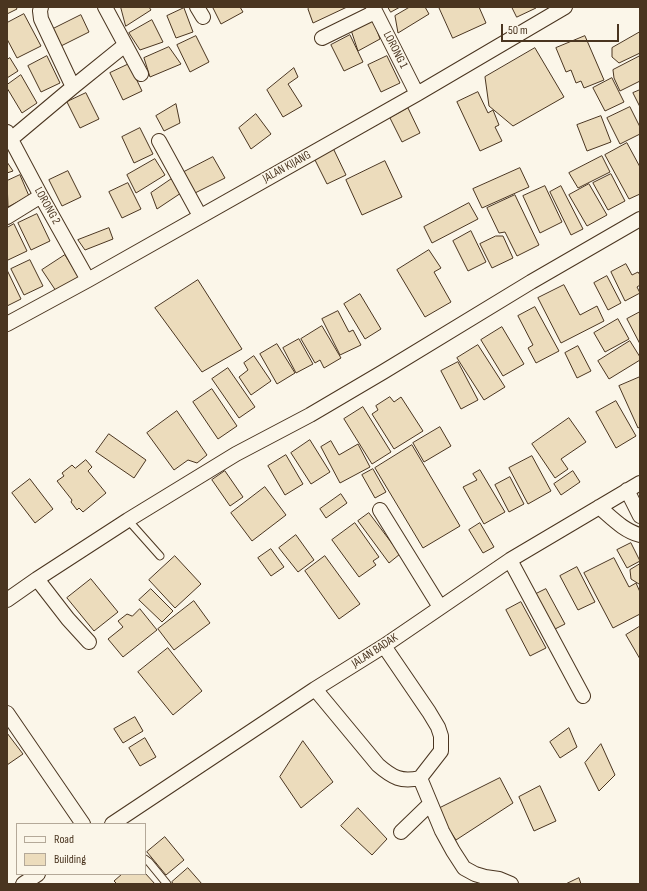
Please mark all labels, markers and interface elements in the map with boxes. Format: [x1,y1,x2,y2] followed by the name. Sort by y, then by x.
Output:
[503,16,621,42] scale bar
[508,23,528,38] text: 50 m
[380,29,410,71] street label: LORONG 1
[260,148,314,186] street label: JALAN KIJANG
[31,185,63,227] street label: LORONG 2
[349,631,401,671] street label: JALAN BADAK
[16,823,146,875] legend
[54,832,74,847] text: Road
[54,852,86,867] text: Building

